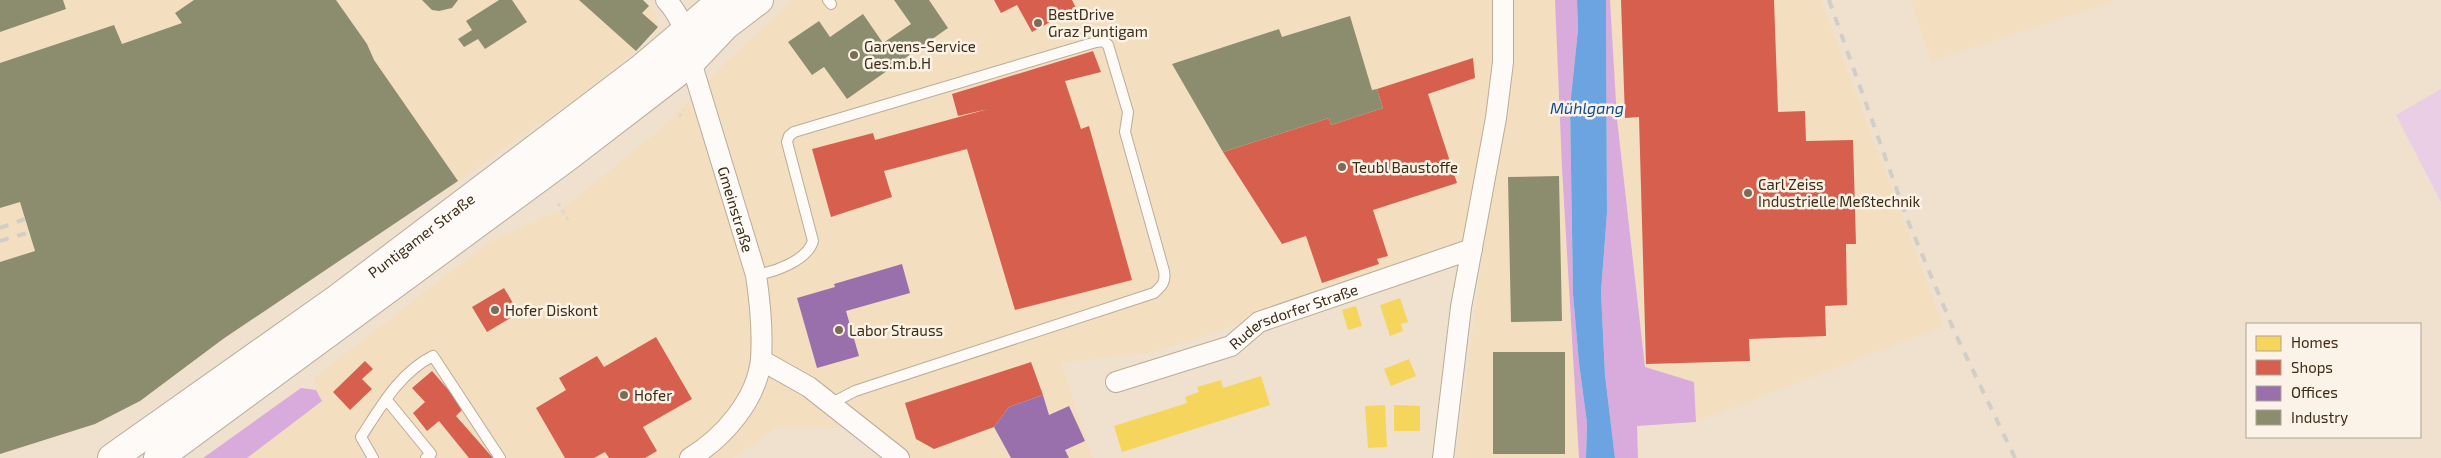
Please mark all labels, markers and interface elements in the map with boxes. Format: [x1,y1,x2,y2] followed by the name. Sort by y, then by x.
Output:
[1048,5,1148,40] place label: BestDrive Graz Puntigam
[1032,17,1044,29] marker: BestDrive Graz Puntigam
[864,37,976,72] place label: Garvens-Service Ges.m.b.H
[848,49,860,61] marker: Garvens-Service Ges.m.b.H
[1550,98,1624,117] water label: Mühlgang
[1352,158,1458,176] place label: Teubl Baustoffe
[1336,161,1348,173] marker: Teubl Baustoffe
[714,164,758,254] street label: Gmeinstraße
[1758,175,1921,210] place label: Carl Zeiss Industrielle Meßtechnik
[1742,187,1754,199] marker: Carl Zeiss Industrielle Meßtechnik
[364,189,478,281] street label: Puntigamer Straße
[1225,280,1360,353] street label: Rudersdorfer Straße
[505,301,598,319] place label: Hofer Diskont
[489,304,501,316] marker: Hofer Diskont
[849,321,943,339] place label: Labor Strauss
[2246,323,2421,438] legend
[833,324,845,336] marker: Labor Strauss
[2291,333,2338,351] text: Homes
[2291,358,2333,376] text: Shops
[2291,383,2338,401] text: Offices
[634,386,672,404] place label: Hofer
[618,389,630,401] marker: Hofer
[2291,408,2348,426] text: Industry

